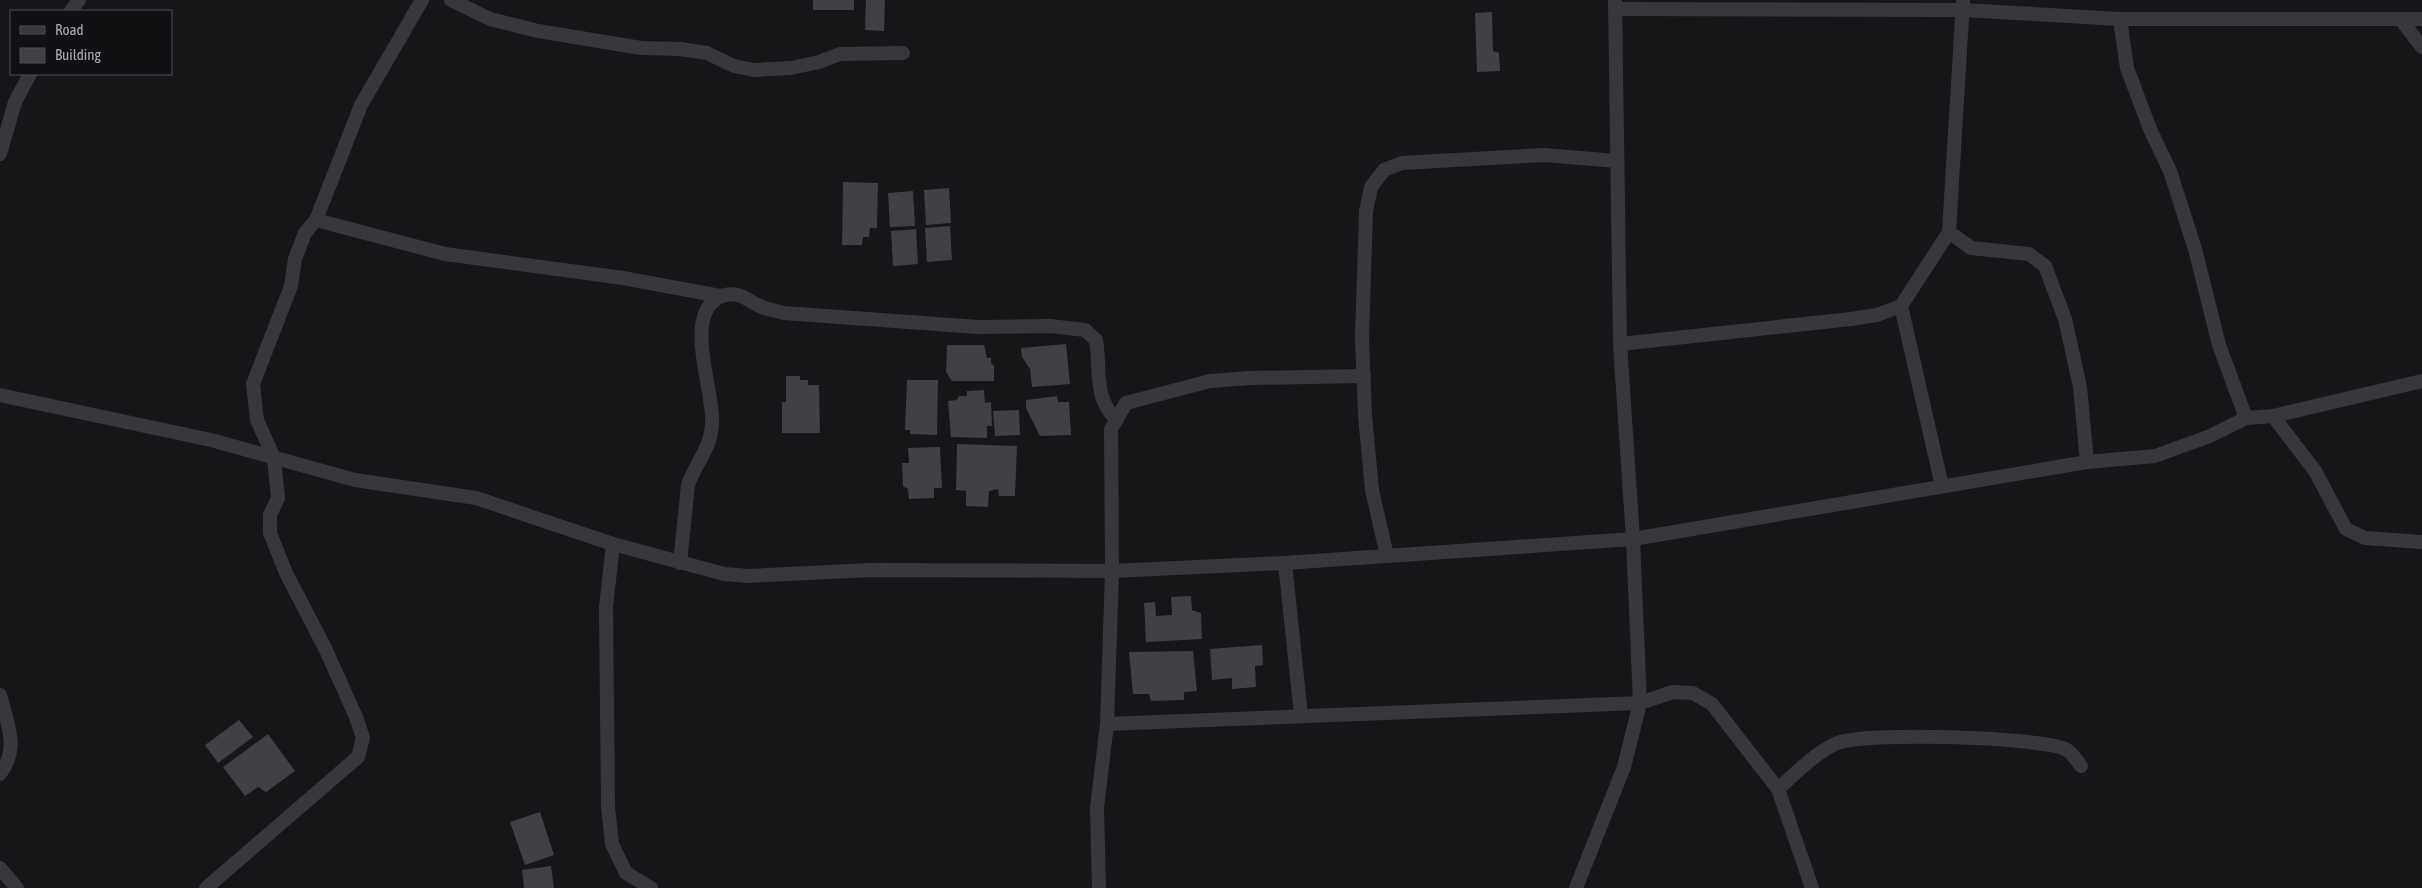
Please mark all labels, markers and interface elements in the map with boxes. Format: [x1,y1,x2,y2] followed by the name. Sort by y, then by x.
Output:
[10,10,172,75] legend
[55,21,84,38] text: Road
[55,46,101,63] text: Building

